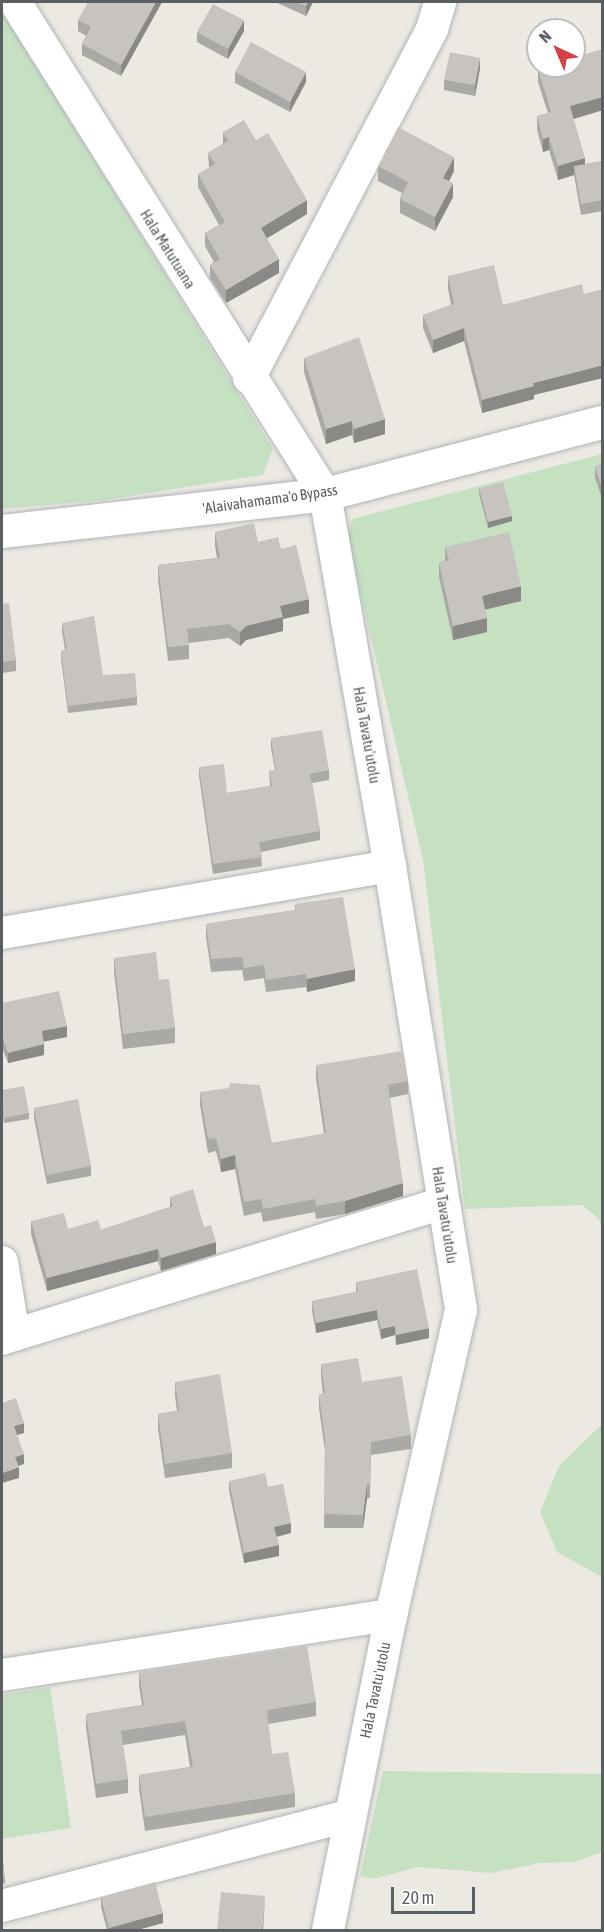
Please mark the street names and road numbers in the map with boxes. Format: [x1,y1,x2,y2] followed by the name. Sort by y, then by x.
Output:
[137,206,199,292] street label: Hala Matutuana
[201,481,339,517] street label: 'Alaivahamama'o Bypass
[350,685,384,785] street label: Hala Tavatu'utolu
[428,1165,462,1265] street label: Hala Tavatu'utolu
[356,1640,394,1740] street label: Hala Tavatu'utolu

